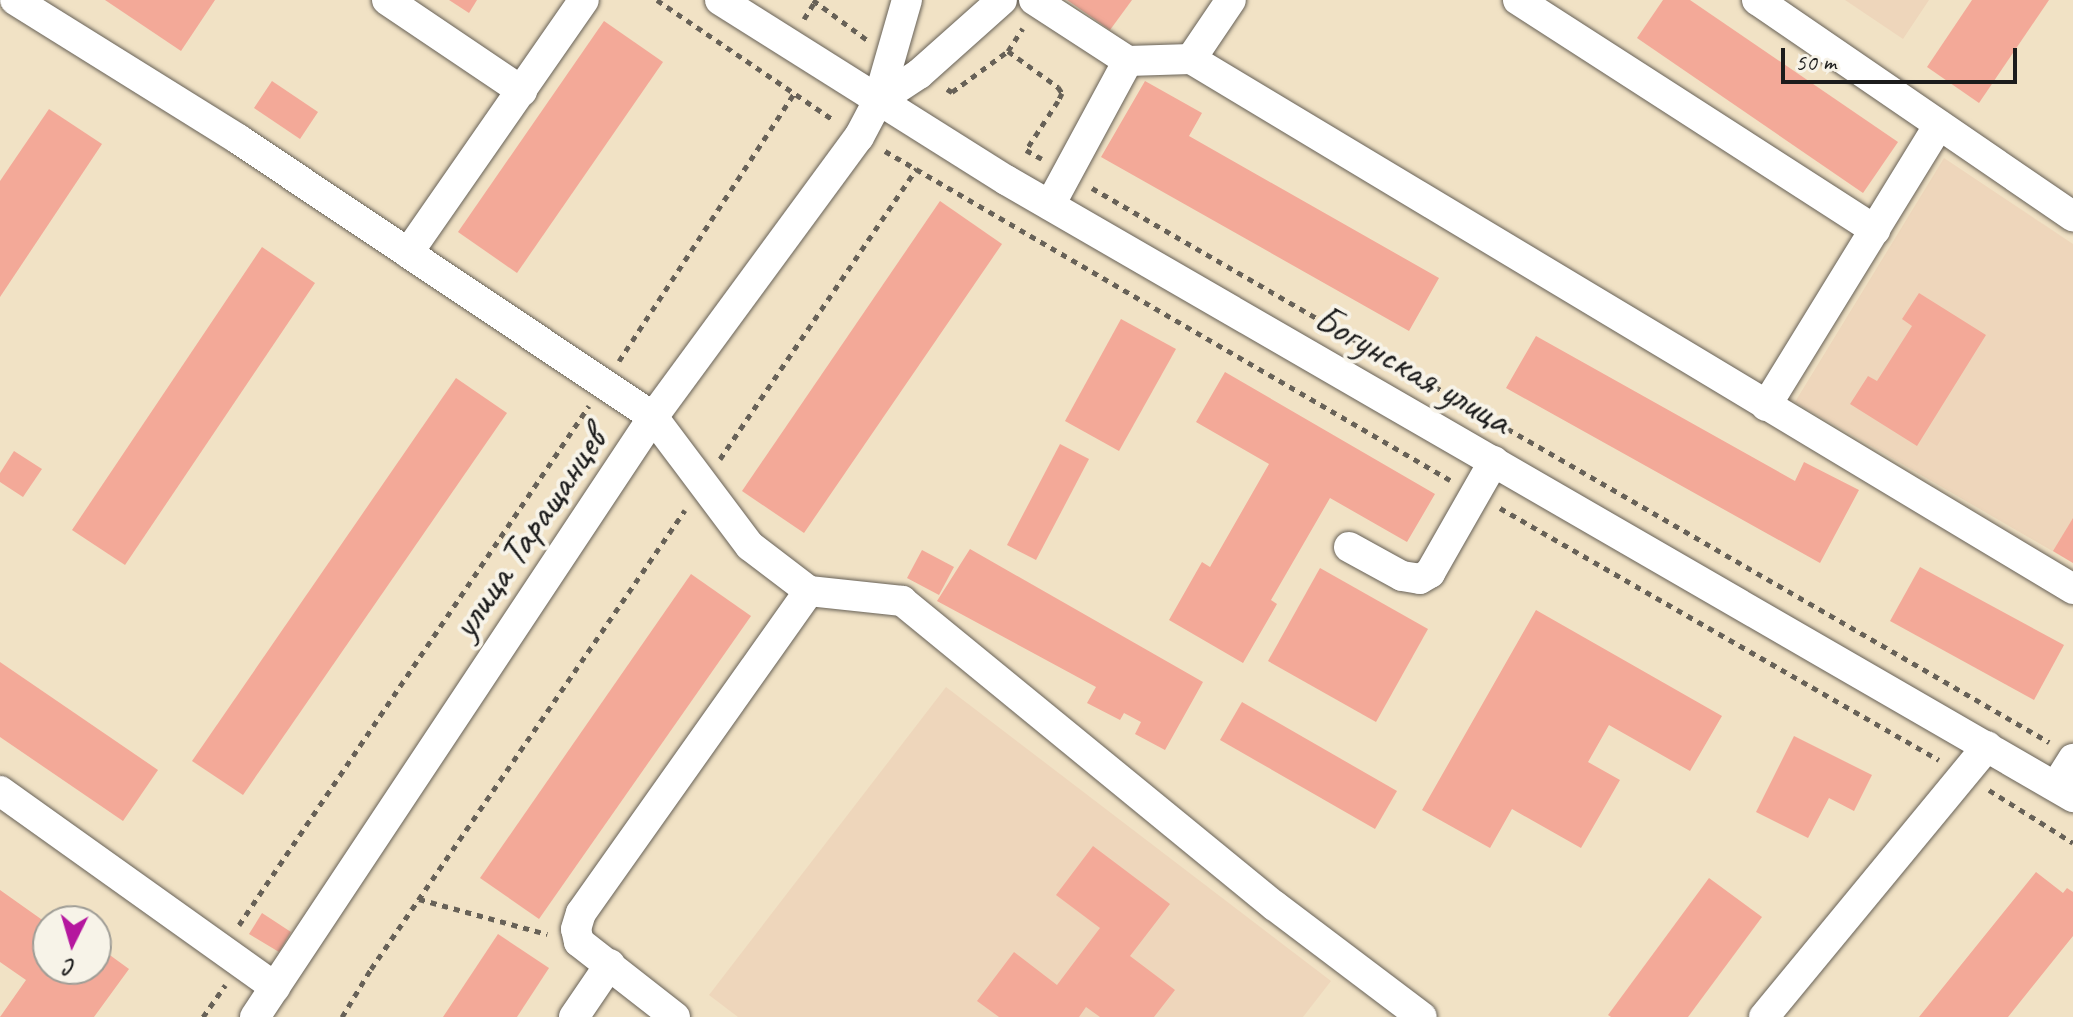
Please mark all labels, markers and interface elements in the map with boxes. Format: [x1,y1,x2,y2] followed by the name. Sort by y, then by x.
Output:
[1785,32,2021,82] scale bar
[1795,47,1836,77] text: 50 m
[1305,293,1521,445] street label: Богунская улица
[439,417,617,649] street label: улица Таращанцев
[32,905,112,985] north arrow
[63,952,77,981] text: С

